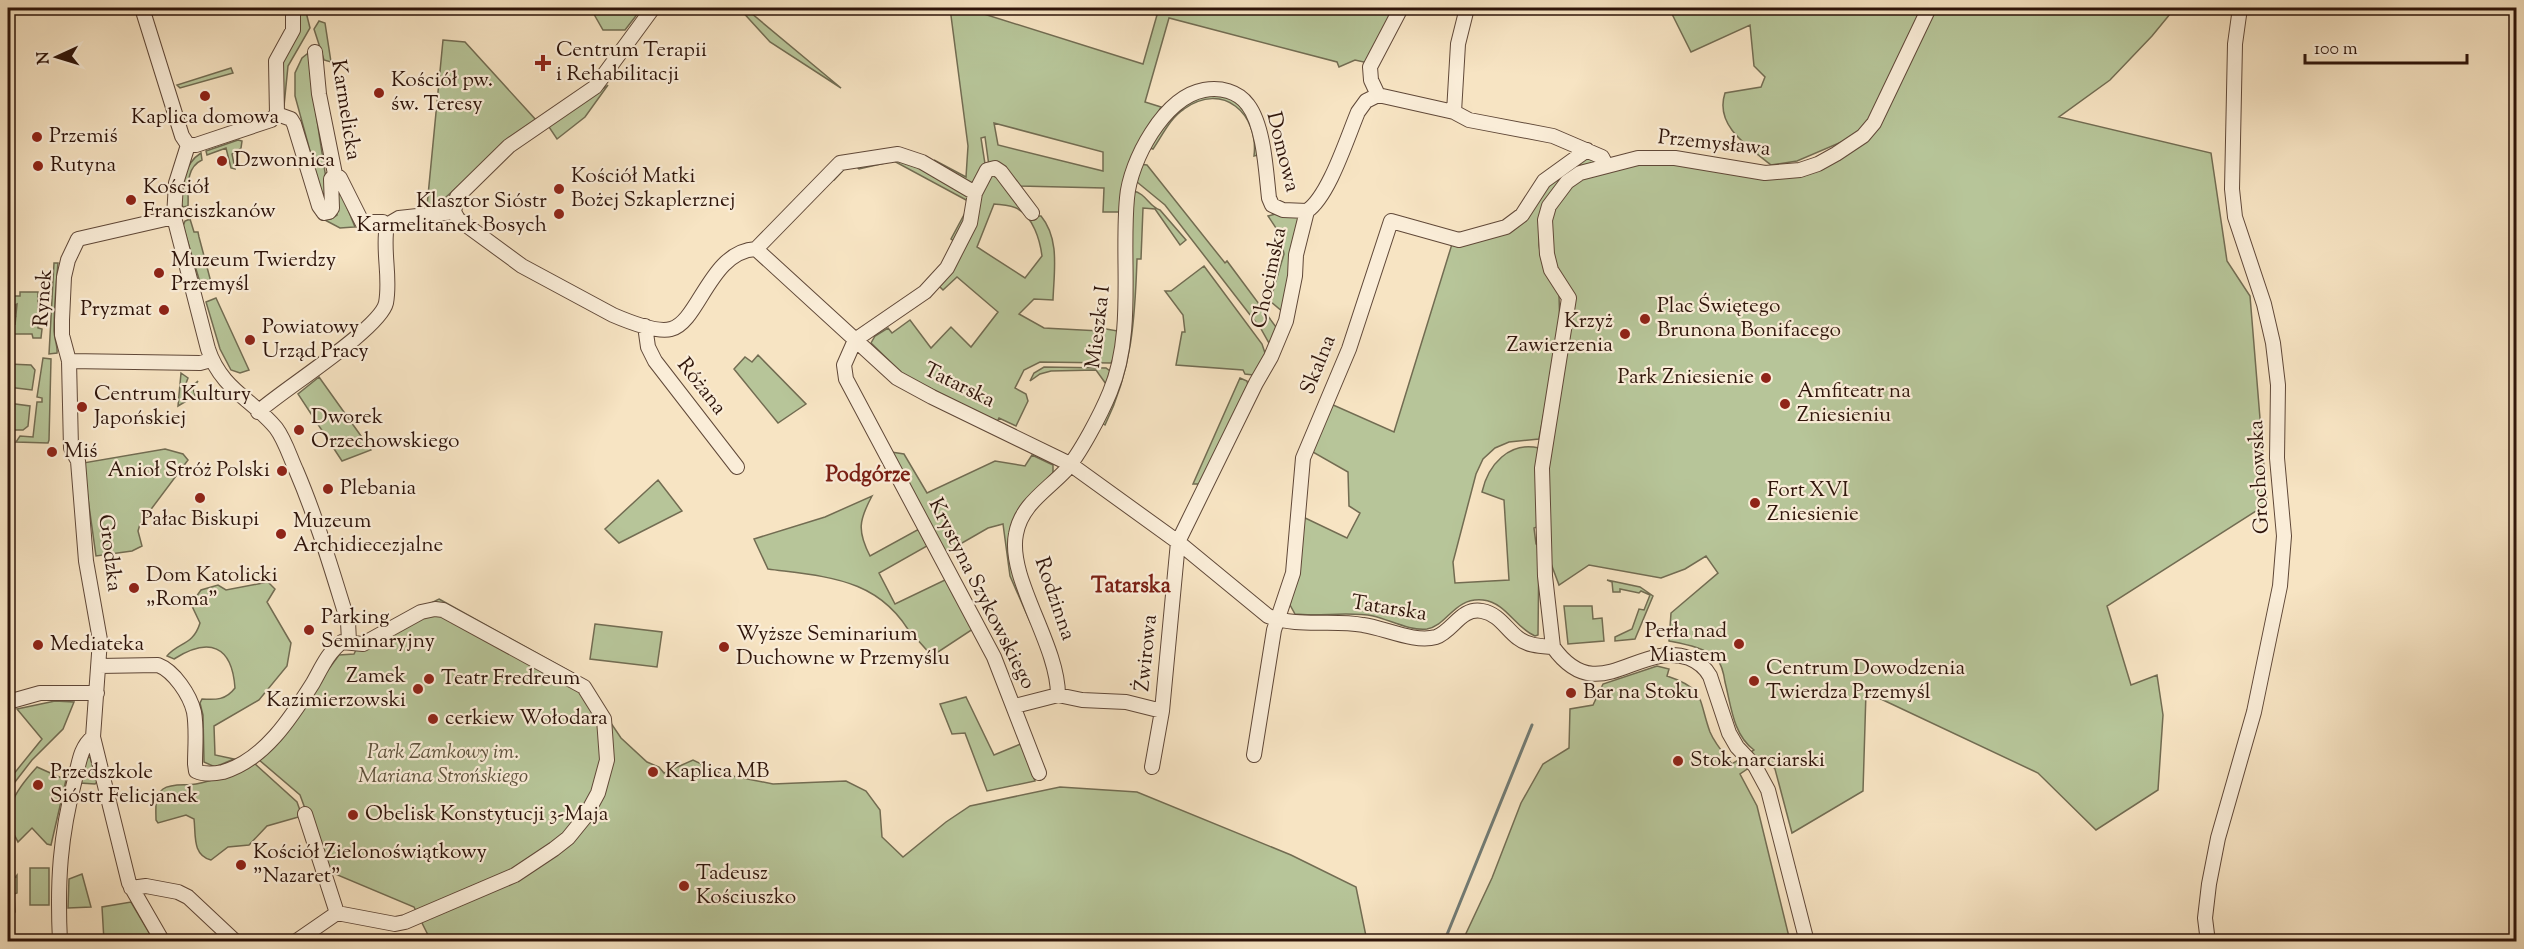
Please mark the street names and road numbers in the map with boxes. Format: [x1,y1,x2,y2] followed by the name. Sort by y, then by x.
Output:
[322,58,368,163] street label: Karmelicka
[1258,109,1306,195] street label: Domowa
[1656,123,1772,165] street label: Przemysława
[1245,224,1295,331] street label: Chocimska
[27,268,61,328] street label: Rynek
[1079,284,1119,370] street label: Mieszka I
[1294,330,1345,399] street label: Skalna
[669,352,733,422] street label: Różana
[918,356,1000,416] street label: Tatarska
[2242,419,2278,535] street label: Grochowska
[920,493,1042,695] street label: Krystyna Szykowskiego
[89,513,129,594] street label: Grodzka
[1026,553,1082,645] street label: Rodzinna
[1349,588,1429,630] street label: Tatarska
[1128,613,1166,693] street label: Żwirowa

